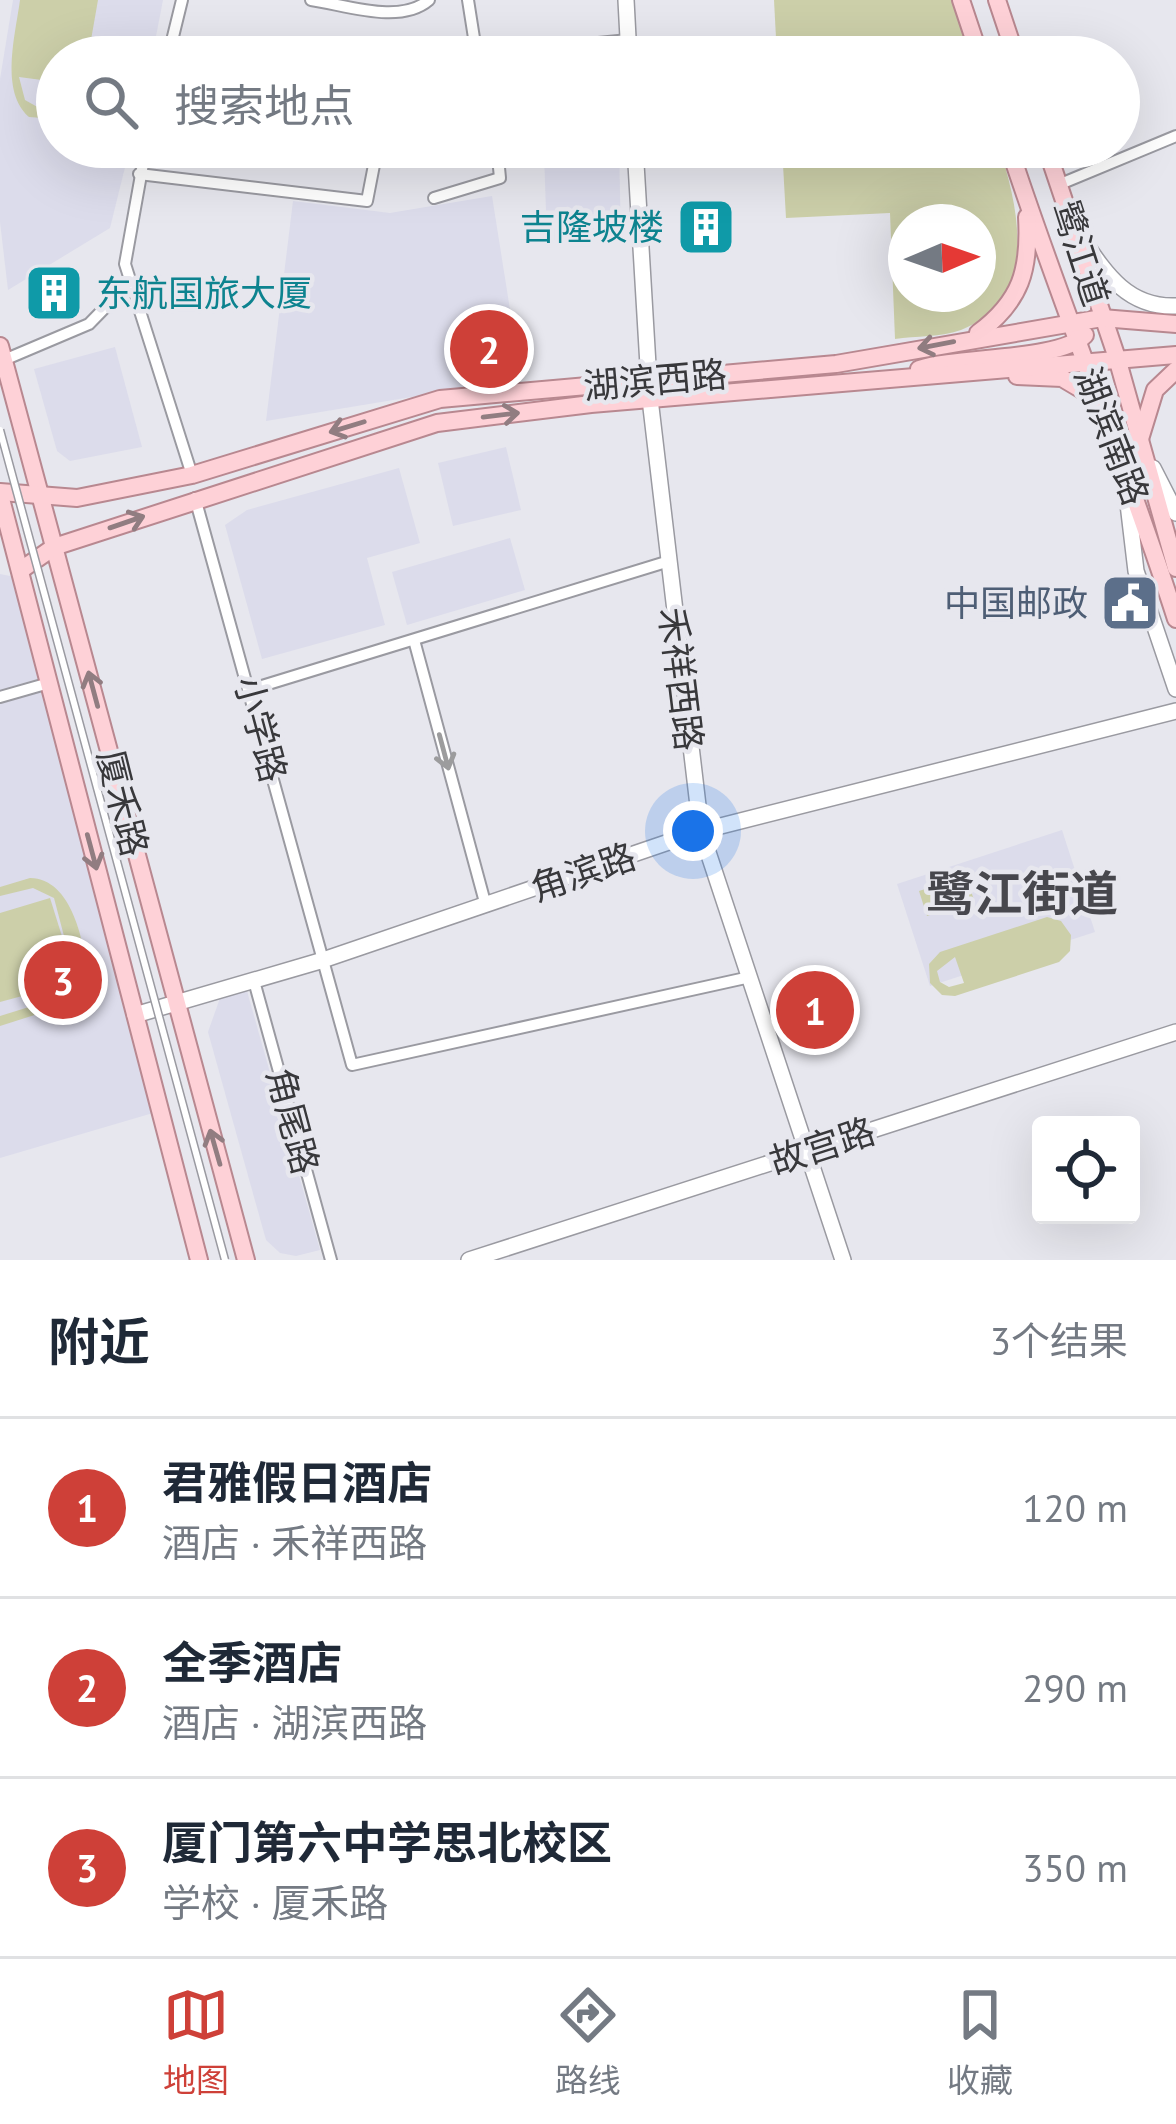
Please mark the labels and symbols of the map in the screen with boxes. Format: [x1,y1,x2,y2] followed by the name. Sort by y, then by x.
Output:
[1042,194,1121,311] street label: 鹭江道
[675,196,737,258] building icon: 吉隆坡楼
[520,203,664,250] place label: 吉隆坡楼
[888,204,996,312] north arrow
[23,262,85,324] building icon: 东航国旅大厦
[96,269,312,316] place label: 东航国旅大厦
[450,304,528,394] pin: 2
[917,334,956,357] one-way arrow
[581,350,729,409] street label: 湖滨西路
[1065,360,1160,511] street label: 湖滨南路
[481,403,520,426] one-way arrow
[329,417,367,439] one-way arrow
[107,510,144,531] one-way arrow
[1099,572,1161,634] public building icon: 中国邮政
[944,579,1088,626] place label: 中国邮政
[649,605,714,753] street label: 禾祥西路
[81,671,103,709] one-way arrow
[225,671,298,787] street label: 小学路
[435,733,457,771] one-way arrow
[88,745,159,861] street label: 厦禾路
[663,801,723,861] your location
[524,832,642,911] street label: 角滨路
[82,833,104,871] one-way arrow
[926,862,1118,924] district label: 鹭江街道
[24,935,102,1025] pin: 3
[776,965,854,1055] pin: 1
[257,1063,330,1179] street label: 角尾路
[763,1106,880,1185] street label: 故宫路
[203,1129,225,1167] one-way arrow

